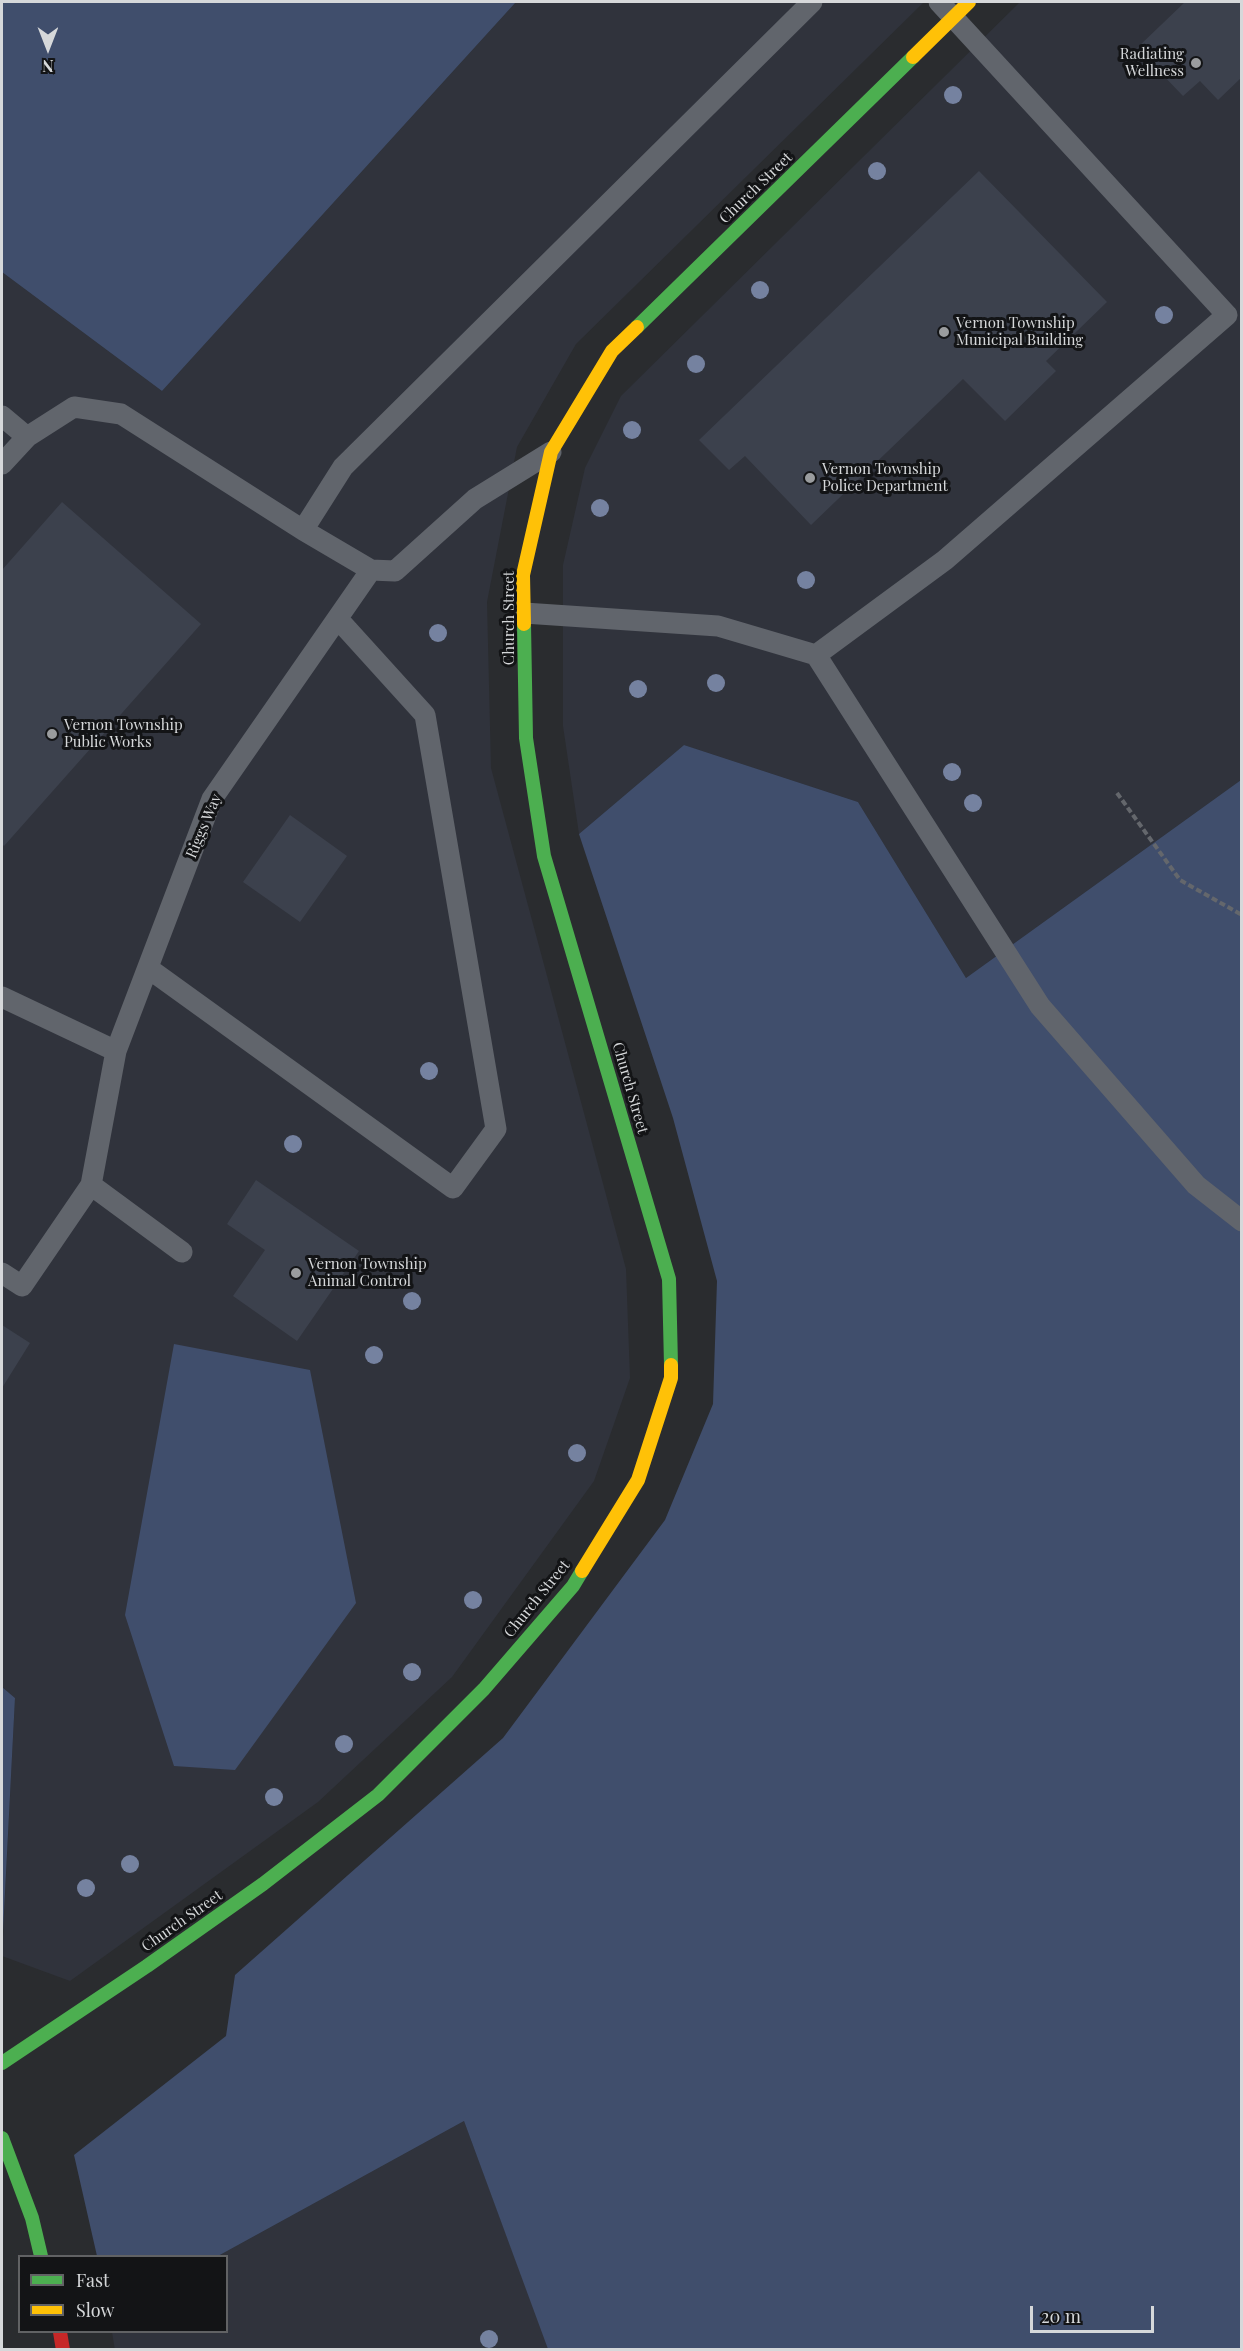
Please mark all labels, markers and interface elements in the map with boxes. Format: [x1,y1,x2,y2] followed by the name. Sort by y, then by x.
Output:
[18,18,78,78] north arrow
[1120,45,1184,80] place label: Radiating Wellness
[42,56,54,77] text: N
[1189,56,1203,70] marker: Radiating Wellness
[716,149,796,227] street label: Church Street
[956,314,1083,349] place label: Vernon Township Municipal Building
[937,325,951,339] marker: Vernon Township Municipal Building
[822,460,948,495] place label: Vernon Township Police Department
[803,471,817,485] marker: Vernon Township Police Department
[500,571,518,665] street label: Church Street
[64,716,183,751] place label: Vernon Township Public Works
[45,727,59,741] marker: Vernon Township Public Works
[182,791,226,861] street label: Riggs Way
[608,1040,652,1136] street label: Church Street
[308,1255,427,1290] place label: Vernon Township Animal Control
[289,1266,303,1280] marker: Vernon Township Animal Control
[500,1557,574,1641] street label: Church Street
[138,1887,226,1955] street label: Church Street
[18,2255,228,2333] legend
[76,2268,109,2292] text: Fast
[1033,2294,1158,2332] scale bar
[76,2298,114,2322] text: Slow
[1041,2304,1081,2328] text: 20 m

